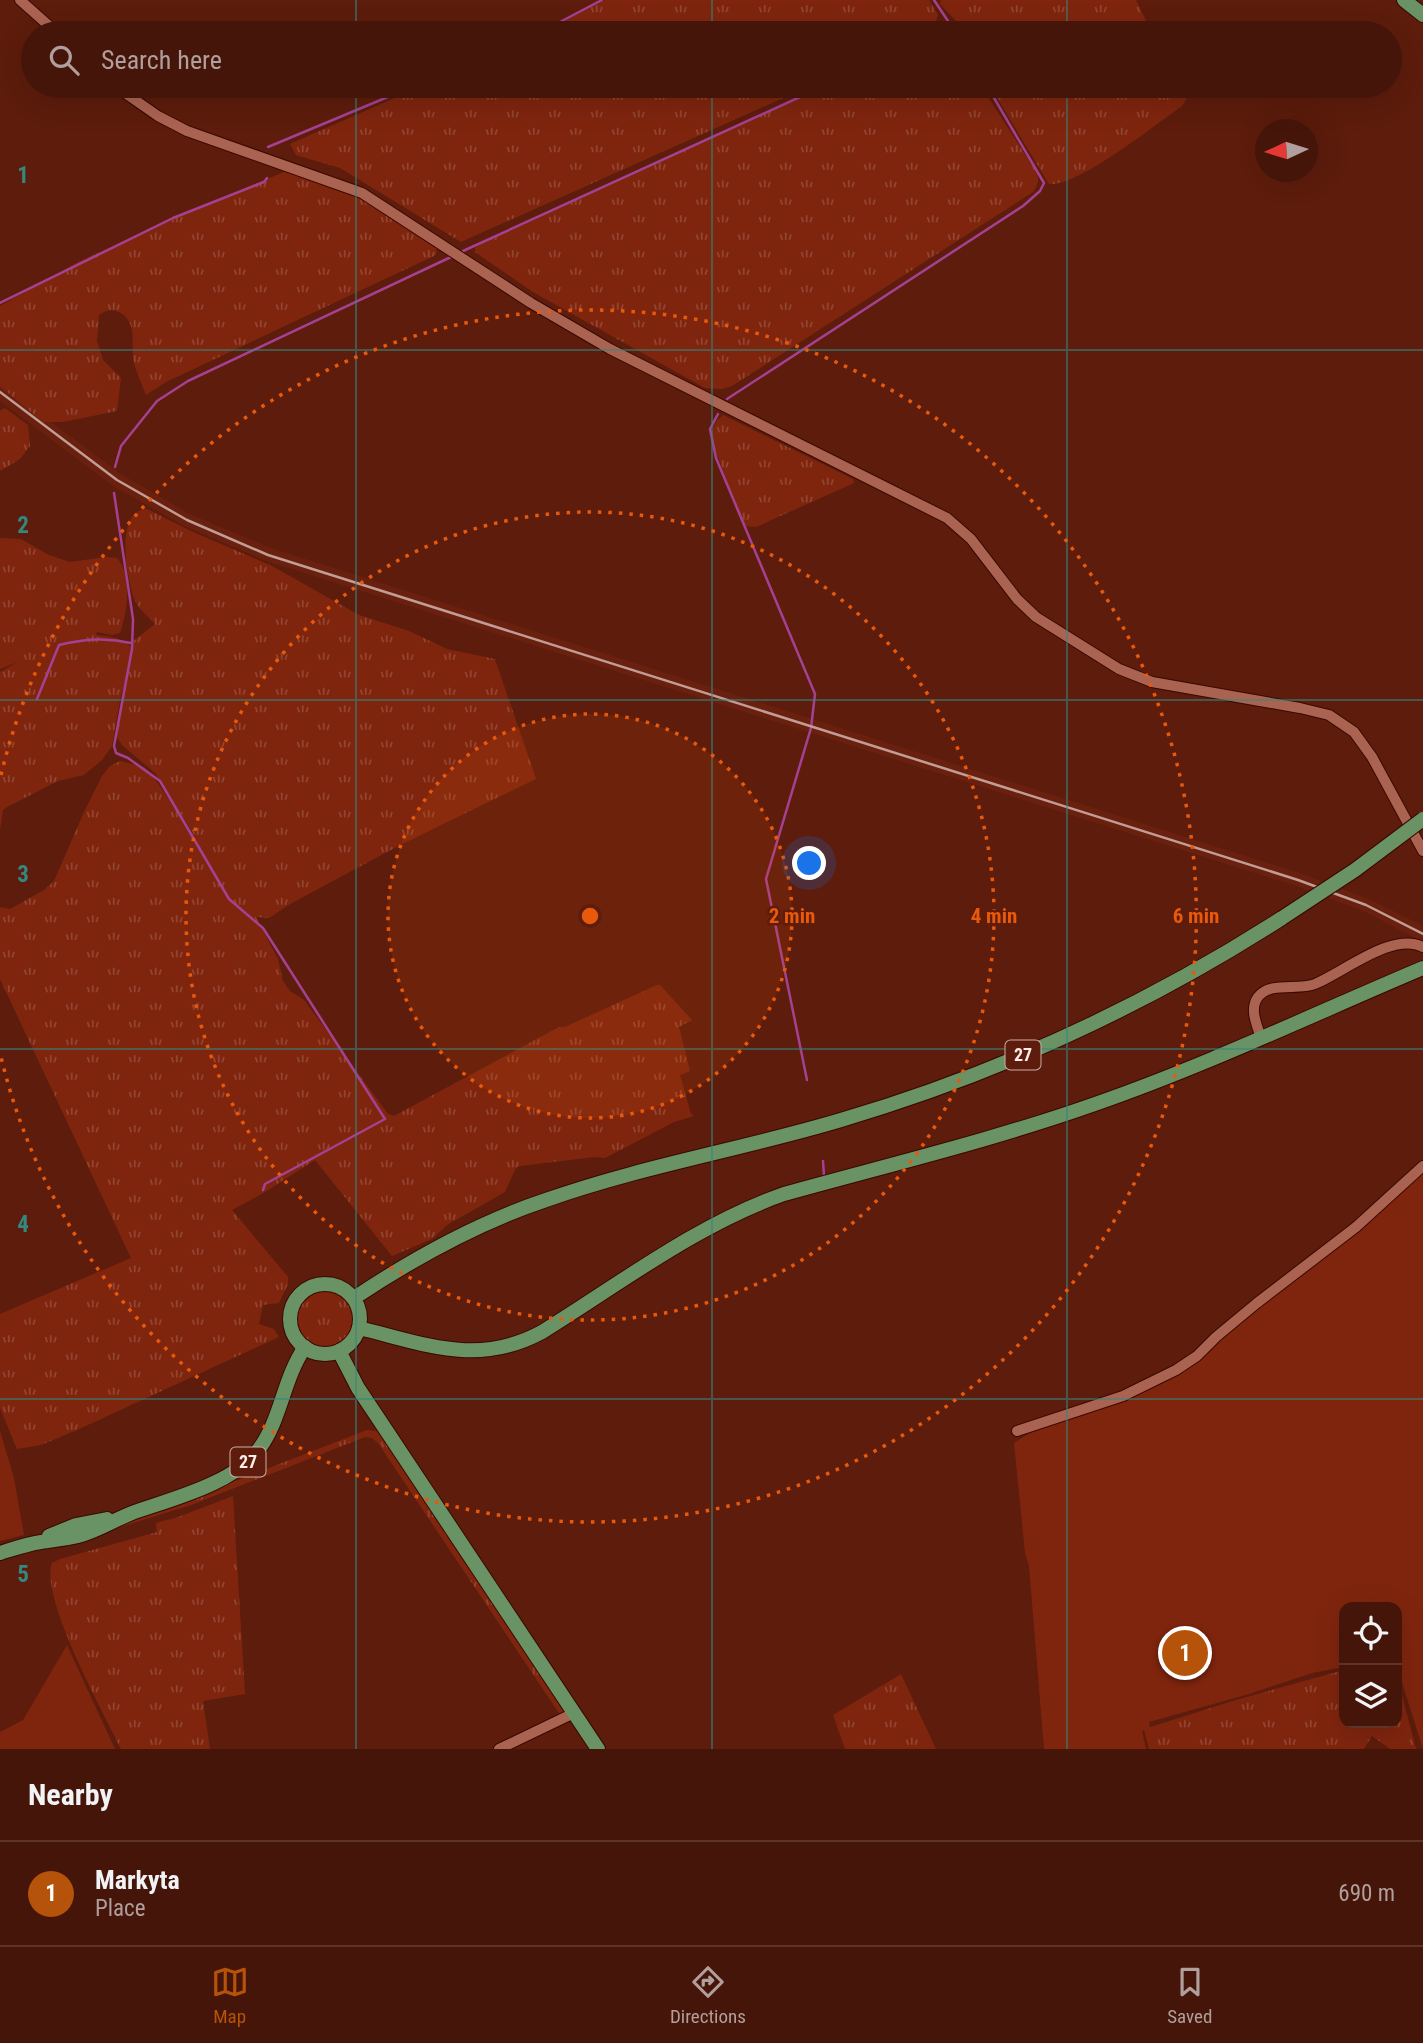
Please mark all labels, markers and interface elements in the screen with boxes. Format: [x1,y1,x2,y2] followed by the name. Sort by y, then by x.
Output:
[21,21,1402,98] search box
[45,41,83,79] icon: search
[101,45,222,75] text: Search here
[1255,119,1318,182] north arrow
[17,162,29,189] text: 1
[17,512,29,539] text: 2
[792,846,826,880] your location
[17,861,29,888] text: 3
[578,904,602,928] centre of rings
[769,904,815,928] text: 2 min
[971,904,1017,928] text: 4 min
[1173,904,1219,928] text: 6 min
[1006,1040,1040,1070] road number: 27
[17,1211,29,1238] text: 4
[230,1448,266,1476] road number: 27
[17,1561,29,1588] text: 5
[1339,1602,1402,1728] map controls
[1339,1602,1402,1665] button: locate
[1162,1627,1208,1679] pin: 1
[1339,1665,1402,1728] button: layers
[28,1777,113,1812] text: Nearby
[95,1865,180,1895] text: Markyta
[45,1880,57,1907] text: 1
[1338,1880,1395,1907] text: 690 m
[95,1895,145,1922] text: Place
[211,1963,249,2028] tab: Map
[670,1963,746,2028] tab: Directions
[1167,1963,1212,2028] tab: Saved

